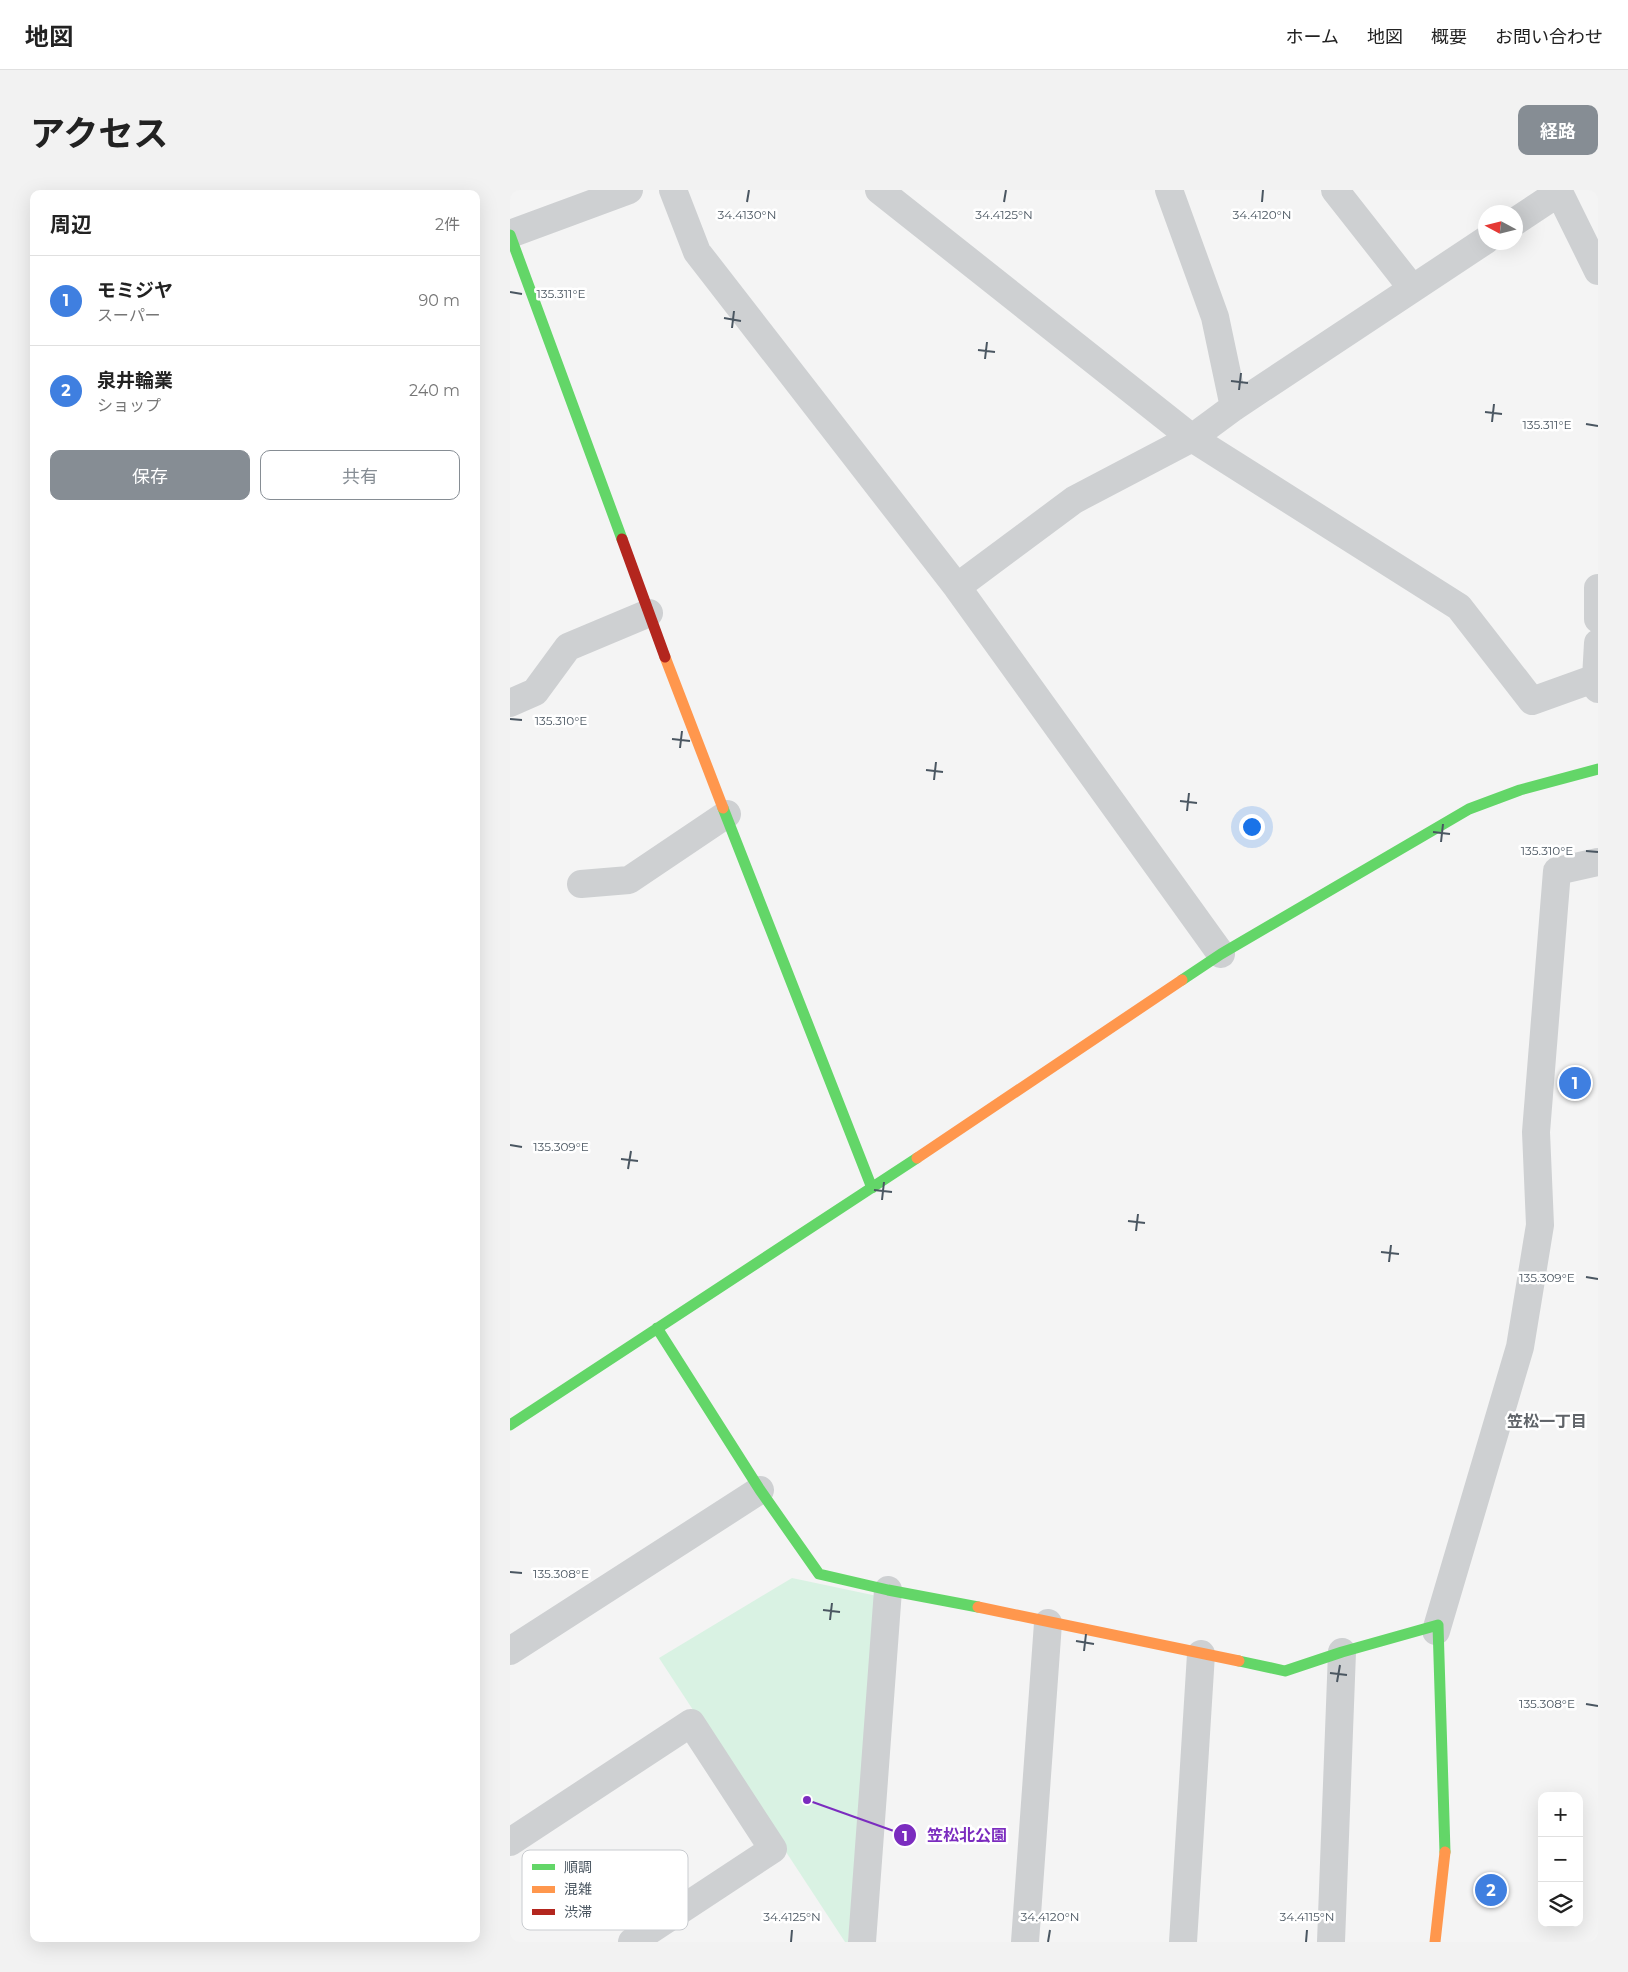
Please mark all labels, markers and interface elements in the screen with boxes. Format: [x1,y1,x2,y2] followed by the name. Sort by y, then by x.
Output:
[25,22,73,51] text: 地図
[1286,26,1339,48] text: ホーム
[1367,26,1403,48] text: 地図
[1431,26,1467,48] text: 概要
[1495,26,1603,48] text: お問い合わせ
[1518,105,1598,155] button: 経路
[30,112,168,155] text: アクセス
[1478,205,1523,250] north arrow
[718,207,776,222] text: 34.4130°N
[975,207,1033,222] text: 34.4125°N
[1233,207,1291,222] text: 34.4120°N
[50,212,92,237] text: 周辺
[435,215,460,234] text: 2件
[97,279,173,302] text: モミジヤ
[537,286,585,301] text: 135.311°E
[63,291,69,310] text: 1
[418,291,460,310] text: 90 m
[97,306,161,325] text: スーパー
[97,369,173,392] text: 泉井輪業
[61,381,71,400] text: 2
[409,381,460,400] text: 240 m
[97,396,161,415] text: ショップ
[1523,417,1571,432] text: 135.311°E
[50,450,250,500] button: 保存
[260,450,460,500] button: 共有
[535,713,587,728] text: 135.310°E
[1239,814,1265,840] your location
[1521,843,1573,858] text: 135.310°E
[1559,1064,1591,1102] pin: 1
[533,1139,589,1154] text: 135.309°E
[1519,1270,1575,1285] text: 135.309°E
[1507,1412,1587,1431] district label: 笠松一丁目
[533,1566,589,1581] text: 135.308°E
[1519,1696,1575,1711] text: 135.308°E
[1538,1792,1583,1927] map controls
[1538,1792,1583,1837] button: +
[892,1820,1017,1851] callout: 笠松北公園
[902,1826,908,1845] text: 1
[927,1826,1007,1845] text: 笠松北公園
[1538,1837,1583,1882] button: −
[522,1850,688,1930] legend
[564,1858,592,1876] text: 順調
[1475,1871,1507,1909] pin: 2
[564,1880,592,1898] text: 混雑
[1538,1882,1583,1927] button: layers
[564,1903,592,1921] text: 渋滞
[763,1909,821,1924] text: 34.4125°N
[1021,1909,1079,1924] text: 34.4120°N
[1279,1909,1335,1924] text: 34.4115°N

